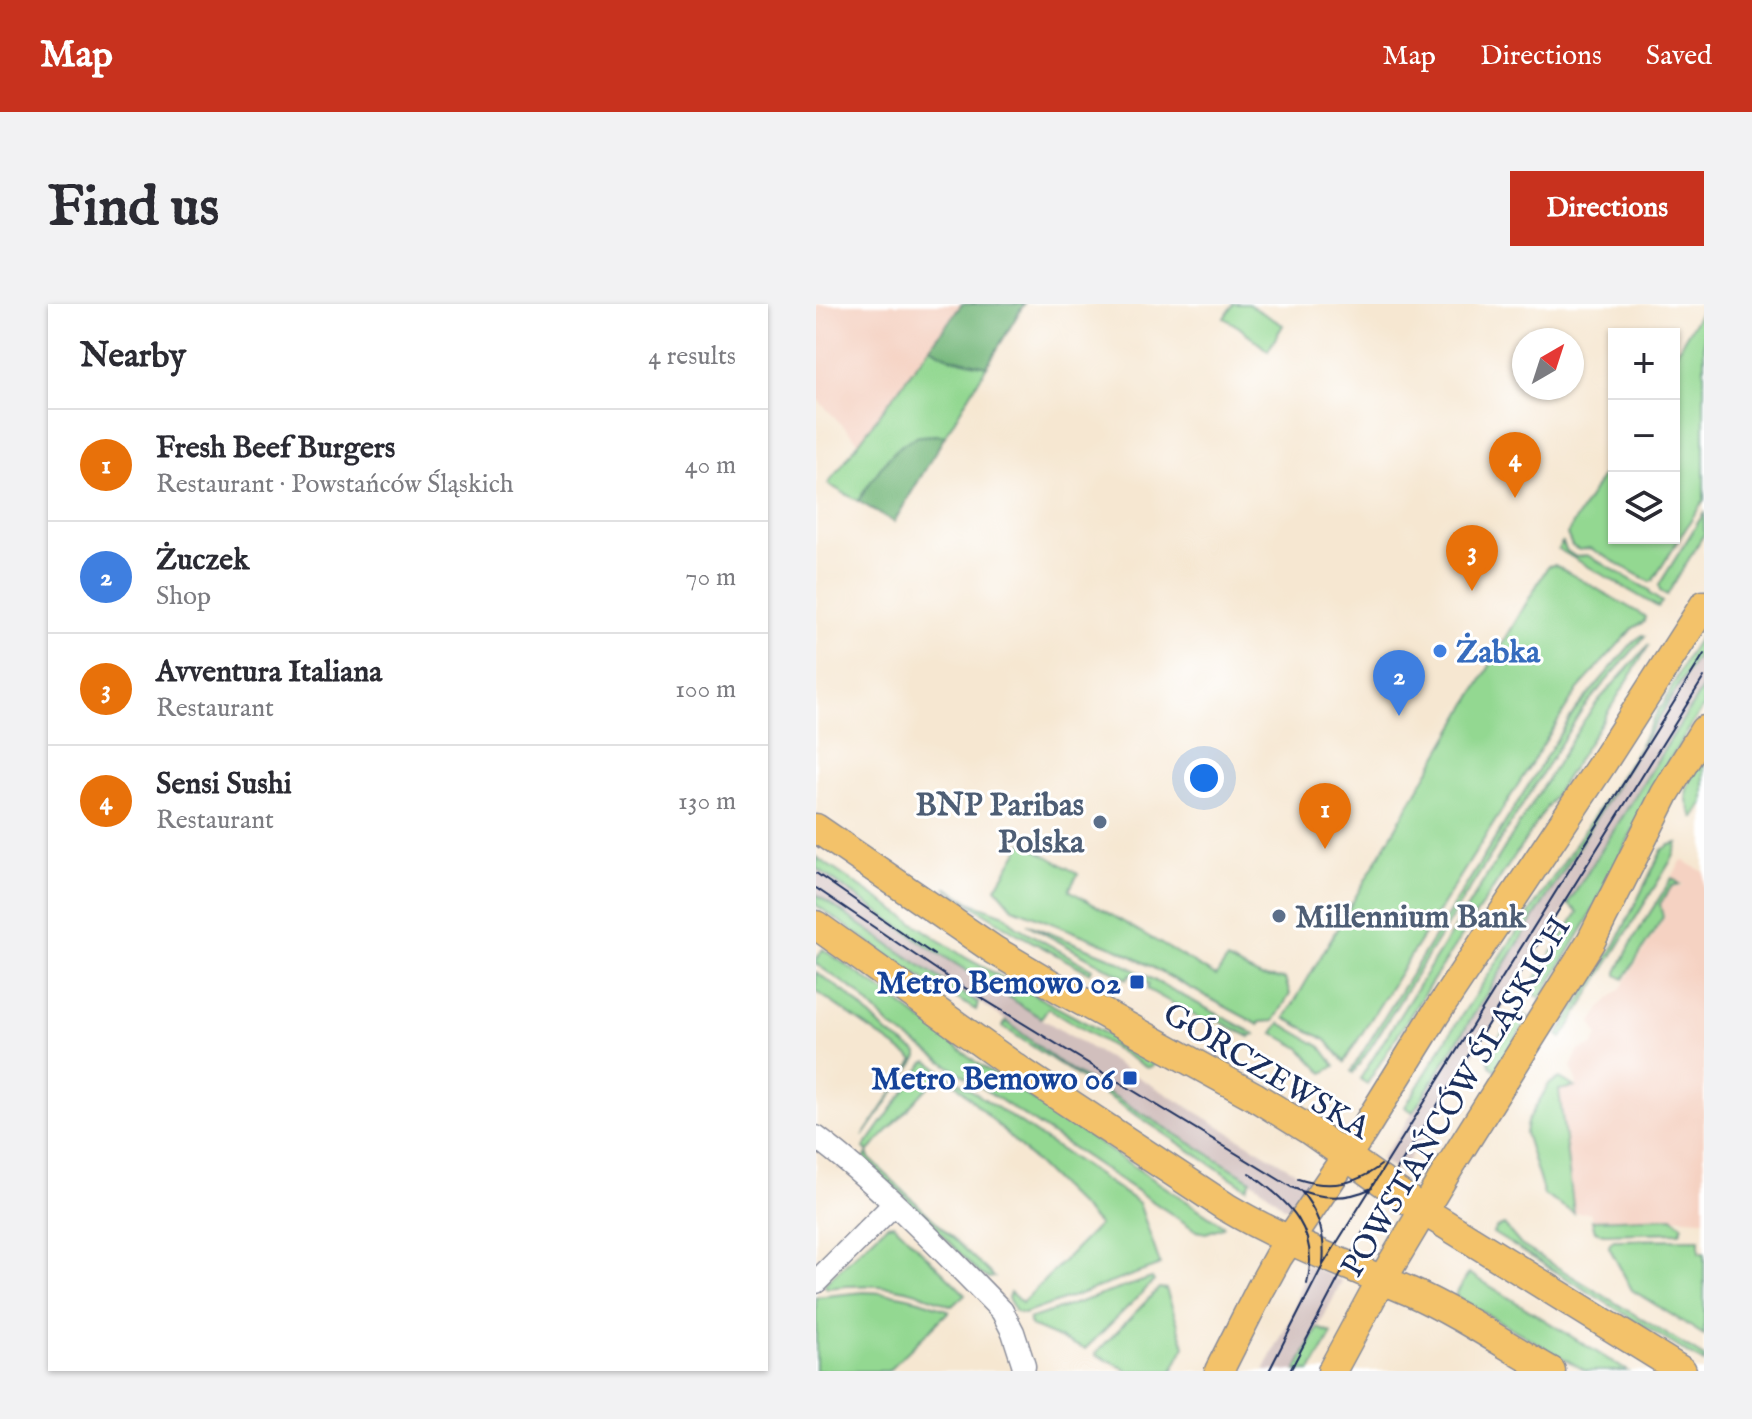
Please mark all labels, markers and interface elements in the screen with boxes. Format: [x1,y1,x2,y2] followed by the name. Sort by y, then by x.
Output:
[40,32,113,80] text: Map
[1382,39,1436,74] text: Map
[1480,39,1602,74] text: Directions
[1646,39,1712,74] text: Saved
[1510,171,1704,246] button: Directions
[48,173,219,244] text: Find us
[1512,328,1584,400] north arrow
[1608,328,1680,544] map controls
[1608,328,1680,400] button: +
[80,335,186,378] text: Nearby
[648,340,736,373] text: 4 results
[1608,400,1680,472] button: −
[156,430,395,468] text: Fresh Beef Burgers
[1489,432,1541,498] pin: 4
[101,449,111,482] text: 1
[685,449,736,482] text: 40 m
[156,468,514,501] text: Restaurant · Powstańców Śląskich
[1608,472,1680,544] button: layers
[1446,525,1498,591] pin: 3
[156,542,249,580] text: Żuczek
[100,561,112,594] text: 2
[685,561,736,594] text: 70 m
[156,580,211,613] text: Shop
[1456,632,1541,674] place label: Żabka
[1431,642,1449,660] marker: Żabka
[1373,650,1425,716] pin: 2
[156,654,382,692] text: Avventura Italiana
[101,673,111,706] text: 3
[675,673,736,706] text: 100 m
[156,692,274,725] text: Restaurant
[1184,758,1224,798] your location
[156,766,292,804] text: Sensi Sushi
[1299,783,1351,849] pin: 1
[100,785,112,818] text: 4
[678,785,736,818] text: 130 m
[915,786,1085,864] place label: BNP Paribas Polska
[156,804,274,837] text: Restaurant
[1091,813,1109,831] marker: BNP Paribas Polska
[1295,898,1527,939] place label: Millennium Bank
[1270,907,1288,925] marker: Millennium Bank
[1332,909,1581,1285] street label: POWSTAŃCÓW ŚLĄSKICH
[876,964,1121,1005] place label: Metro Bemowo 02
[1128,973,1146,991] marker: Metro Bemowo 02
[1155,994,1378,1151] street label: GÓRCZEWSKA
[871,1060,1116,1101] place label: Metro Bemowo 06
[1121,1069,1139,1087] marker: Metro Bemowo 06

